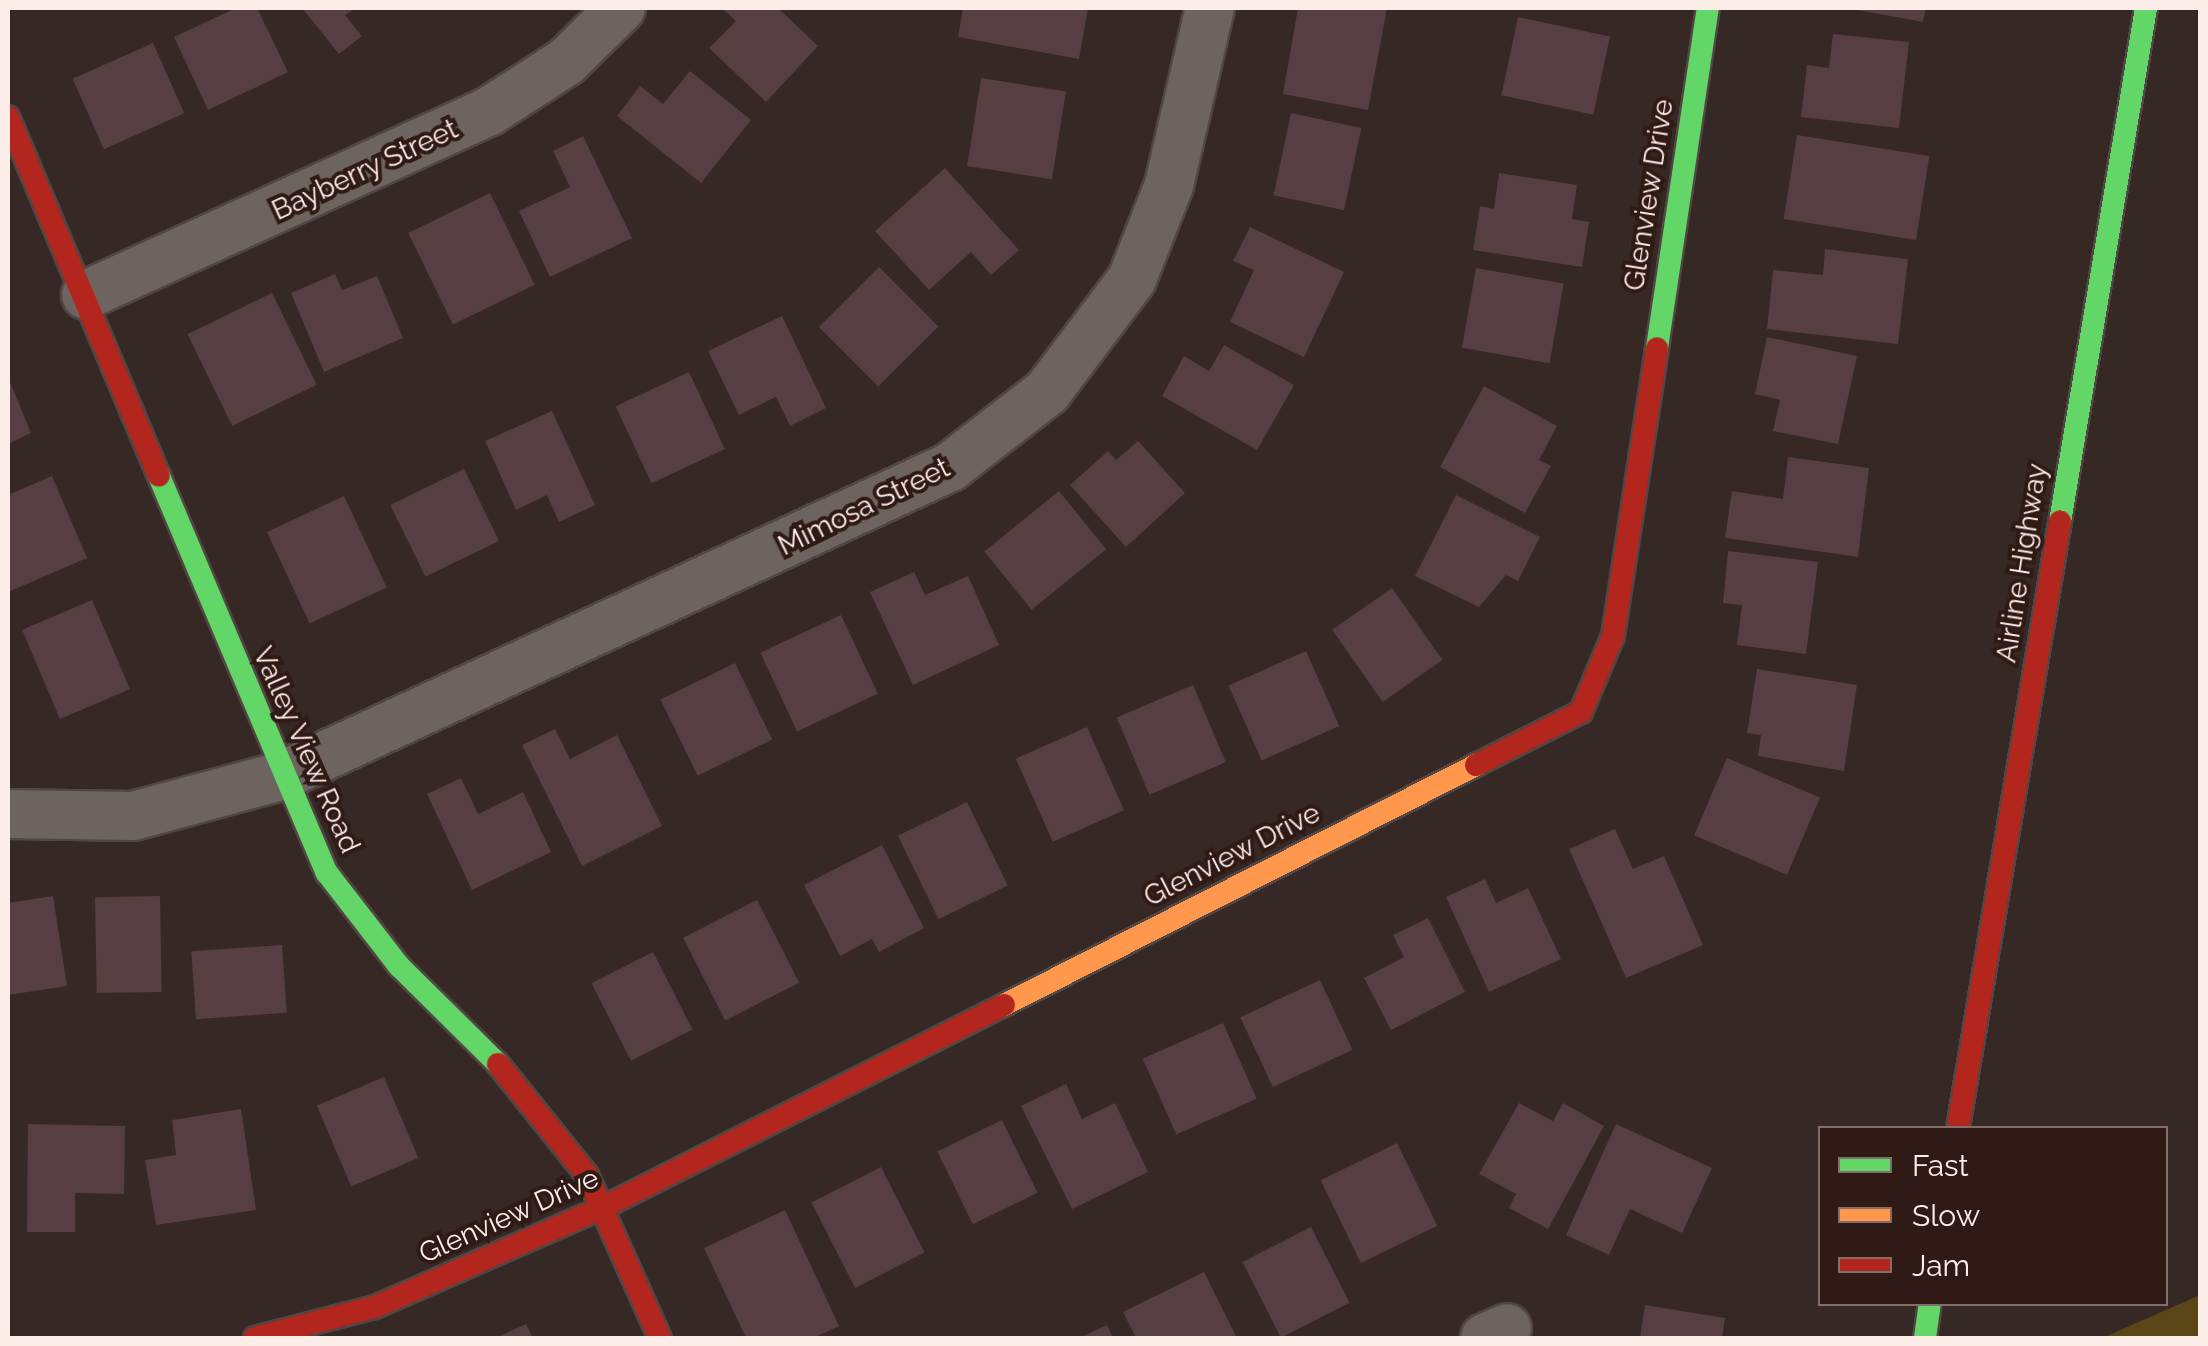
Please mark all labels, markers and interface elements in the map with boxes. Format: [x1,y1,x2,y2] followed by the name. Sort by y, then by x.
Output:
[1617,97,1681,293] street label: Glenview Drive
[266,112,464,228] street label: Bayberry Street
[773,451,955,563] street label: Mimosa Street
[1990,461,2054,665] street label: Airline Highway
[245,641,367,859] street label: Valley View Road
[1138,796,1326,914] street label: Glenview Drive
[1818,1126,2168,1306] legend
[1912,1148,1969,1183] text: Fast
[414,1161,604,1271] street label: Glenview Drive
[1912,1198,1980,1233] text: Slow
[1912,1248,1970,1283] text: Jam

